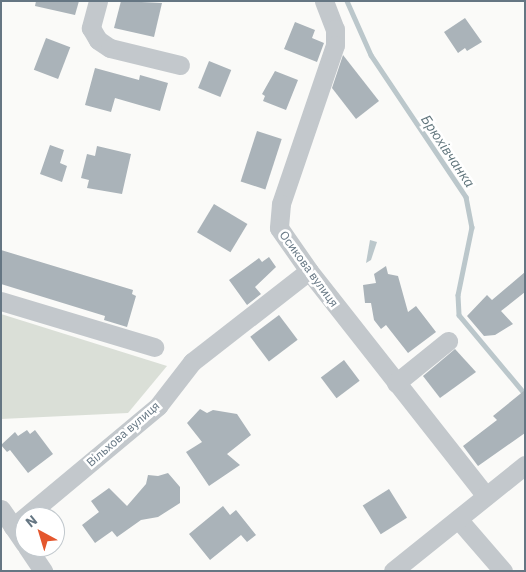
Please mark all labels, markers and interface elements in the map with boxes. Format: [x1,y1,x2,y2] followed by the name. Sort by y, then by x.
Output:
[418,112,478,190] water label: Брюхівчанка
[277,228,341,310] street label: Осикова вулиця
[84,398,162,470] street label: Вільхова вулиця
[15,507,65,557] north arrow
[22,511,41,531] text: N

